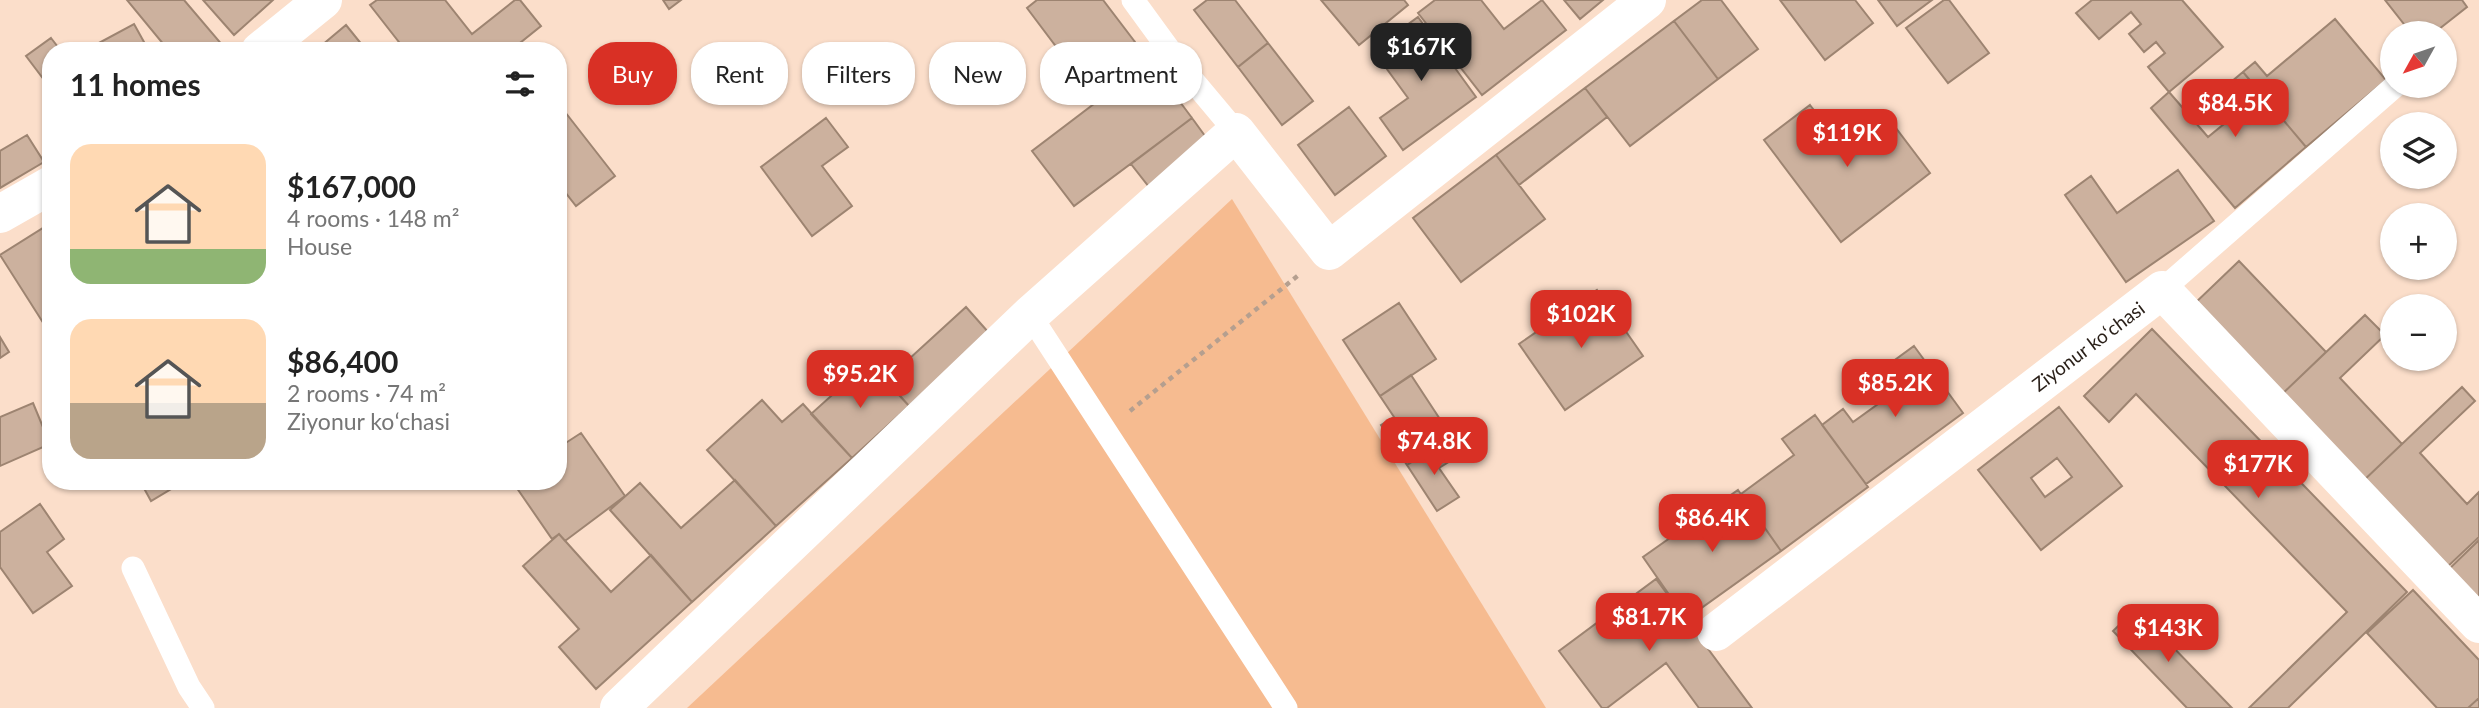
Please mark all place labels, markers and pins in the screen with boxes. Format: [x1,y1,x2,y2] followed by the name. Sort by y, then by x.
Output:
[1372,24,1470,83] pin: $167K
[2178,80,2292,139] pin: $84.5K
[1798,110,1896,169] pin: $119K
[1532,290,1630,350] pin: $102K
[803,350,917,410] pin: $95.2K
[1838,360,1952,419] pin: $85.2K
[1377,418,1491,477] pin: $74.8K
[2209,440,2307,500] pin: $177K
[1655,494,1769,554] pin: $86.4K
[1592,594,1706,653] pin: $81.7K
[2119,604,2217,664] pin: $143K

